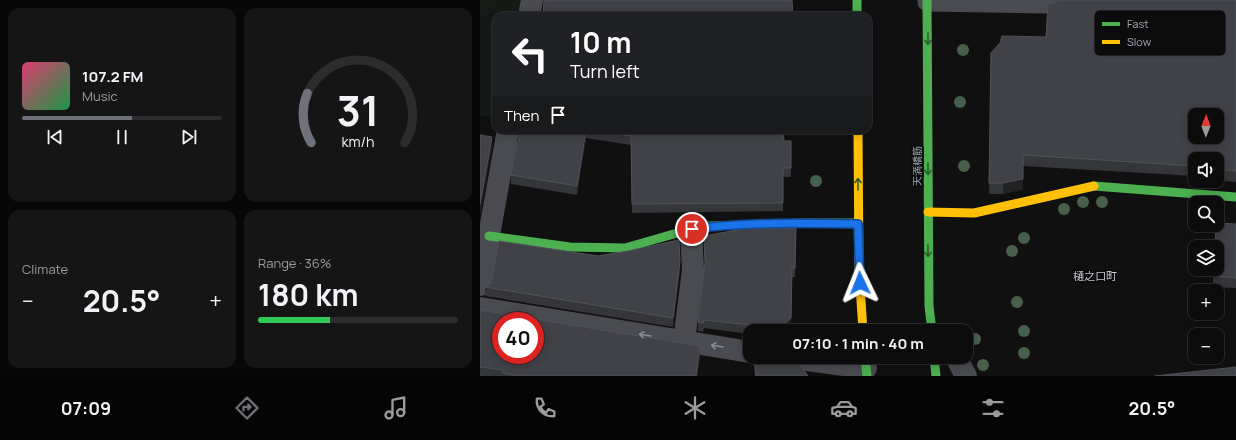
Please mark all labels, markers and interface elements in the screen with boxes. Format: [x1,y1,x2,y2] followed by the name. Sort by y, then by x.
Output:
[1094,10,1226,56] legend
[1127,16,1149,31] text: Fast
[570,23,631,61] text: 10 m
[504,28,556,80] icon: left
[924,32,931,45] one-way arrow
[1127,34,1152,49] text: Slow
[570,59,640,83] text: Turn left
[82,66,143,87] text: 107.2 FM
[337,82,379,138] text: 31
[82,87,118,105] text: Music
[547,104,569,126] icon: arrive
[504,105,539,126] text: Then
[1188,108,1224,144] north arrow
[1188,108,1224,364] map controls
[44,126,66,148] icon: previous
[111,126,133,148] icon: pause
[178,126,200,148] icon: next
[341,131,375,150] text: km/h
[910,146,924,186] street label: 天満橋筋
[1188,152,1224,188] button: sound
[924,162,932,175] one-way arrow
[854,178,862,191] one-way arrow
[1188,196,1224,232] button: search
[675,212,709,246] pin
[681,218,703,240] icon: arrive
[1188,240,1224,276] button: layers
[925,244,932,257] one-way arrow
[258,254,332,272] text: Range · 36%
[22,260,68,278] text: Climate
[839,262,881,304] position arrow
[1073,268,1117,283] district label: 樋之口町
[258,274,358,315] text: 180 km
[83,280,161,321] text: 20.5°
[1188,284,1224,320] button: +
[22,286,34,316] text: −
[209,286,222,316] text: +
[492,312,544,364] speed limit sign: 40
[1188,328,1224,364] button: −
[639,331,652,339] one-way arrow
[792,333,924,354] text: 07:10 · 1 min · 40 m
[711,342,724,350] one-way arrow
[233,394,261,422] icon: directions
[382,394,410,422] icon: music
[531,394,559,422] icon: phone
[681,394,709,422] icon: climate
[830,394,858,422] icon: car
[979,394,1007,422] icon: filters
[61,396,111,420] text: 07:09
[1129,396,1175,420] text: 20.5°

